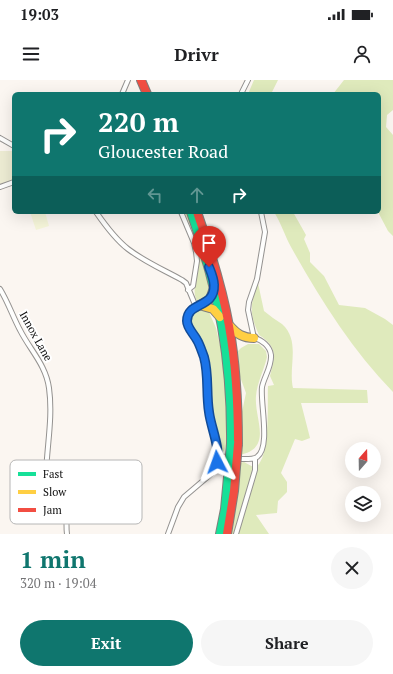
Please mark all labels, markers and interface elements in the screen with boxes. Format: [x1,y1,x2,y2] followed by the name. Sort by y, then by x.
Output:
[20,4,59,24] text: 19:03
[174,42,219,66] text: Drivr
[20,43,42,65] icon: menu
[351,43,373,65] icon: person
[98,103,179,140] text: 220 m
[32,108,84,160] icon: right
[98,139,228,163] text: Gloucester Road
[144,184,166,206] icon: left
[186,184,208,206] icon: ahead
[228,184,250,206] icon: right
[192,226,226,267] pin
[198,232,220,254] icon: arrive
[17,309,56,364] street label: Innox Lane
[196,441,238,483] position arrow
[345,442,381,478] north arrow
[345,442,381,522] map controls
[10,460,142,524] legend
[43,467,63,481] text: Fast
[43,485,67,499] text: Slow
[345,486,381,522] button: layers
[43,503,62,517] text: Jam
[20,543,86,575] text: 1 min
[331,547,373,589] button: close
[20,574,97,592] text: 320 m · 19:04
[20,620,193,666] button: Exit
[201,620,373,666] button: Share

